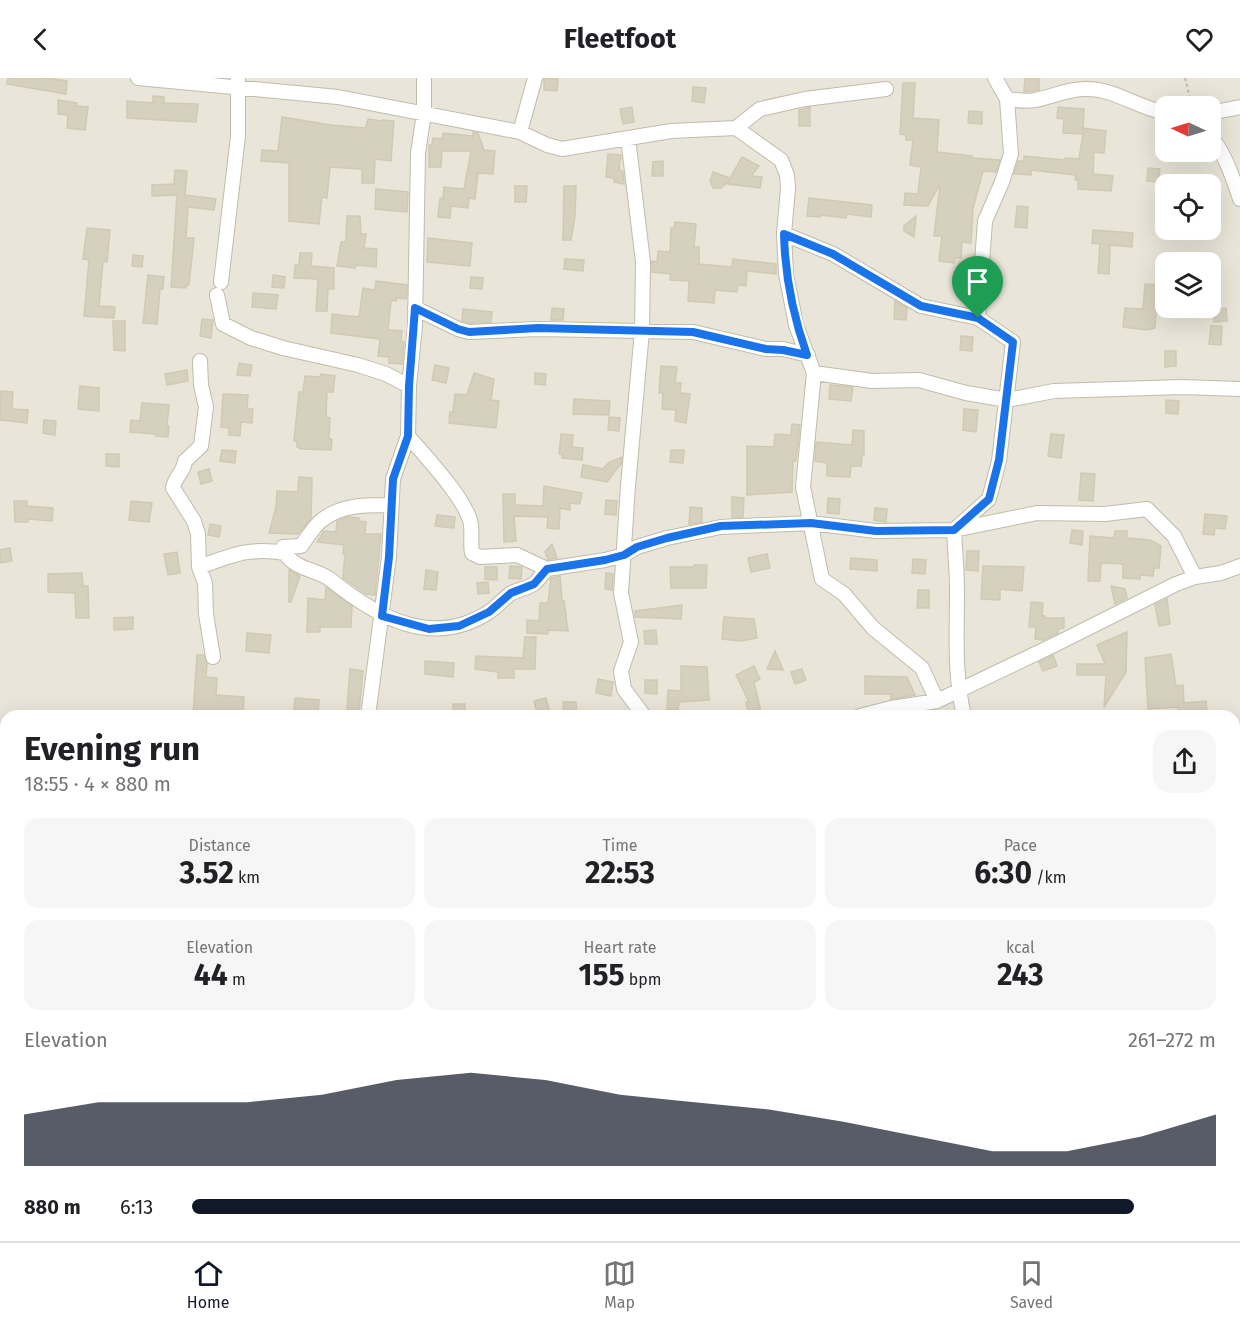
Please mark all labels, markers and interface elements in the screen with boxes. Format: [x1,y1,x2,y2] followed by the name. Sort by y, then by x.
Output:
[24,23,57,56] icon: back
[564,23,676,55] text: Fleetfoot
[1183,23,1216,56] icon: heart
[1155,96,1221,162] north arrow
[1155,96,1221,318] map controls
[1155,174,1221,240] button: locate
[1155,252,1221,318] button: layers
[952,256,1003,318] pin
[961,265,994,298] icon: arrive
[24,729,200,769] text: Evening run
[1153,730,1216,793] button: share
[24,772,171,796] text: 18:55 · 4 × 880 m
[189,836,251,855] text: Distance
[602,836,638,855] text: Time
[1004,836,1037,855] text: Pace
[179,855,234,891] text: 3.52
[585,855,655,891] text: 22:53
[974,855,1032,891] text: 6:30
[234,868,260,887] text: km
[1032,868,1066,887] text: /km
[186,938,253,957] text: Elevation
[584,938,656,957] text: Heart rate
[1006,938,1035,957] text: kcal
[194,957,228,993] text: 44
[579,957,624,993] text: 155
[997,957,1044,993] text: 243
[228,970,246,989] text: m
[624,970,661,989] text: bpm
[24,1028,108,1052] text: Elevation
[1128,1028,1216,1052] text: 261–272 m
[24,1195,81,1219] text: 880 m
[120,1195,153,1219] text: 6:13
[187,1257,230,1312] tab: Home
[603,1257,636,1312] tab: Map
[1010,1257,1053,1312] tab: Saved

